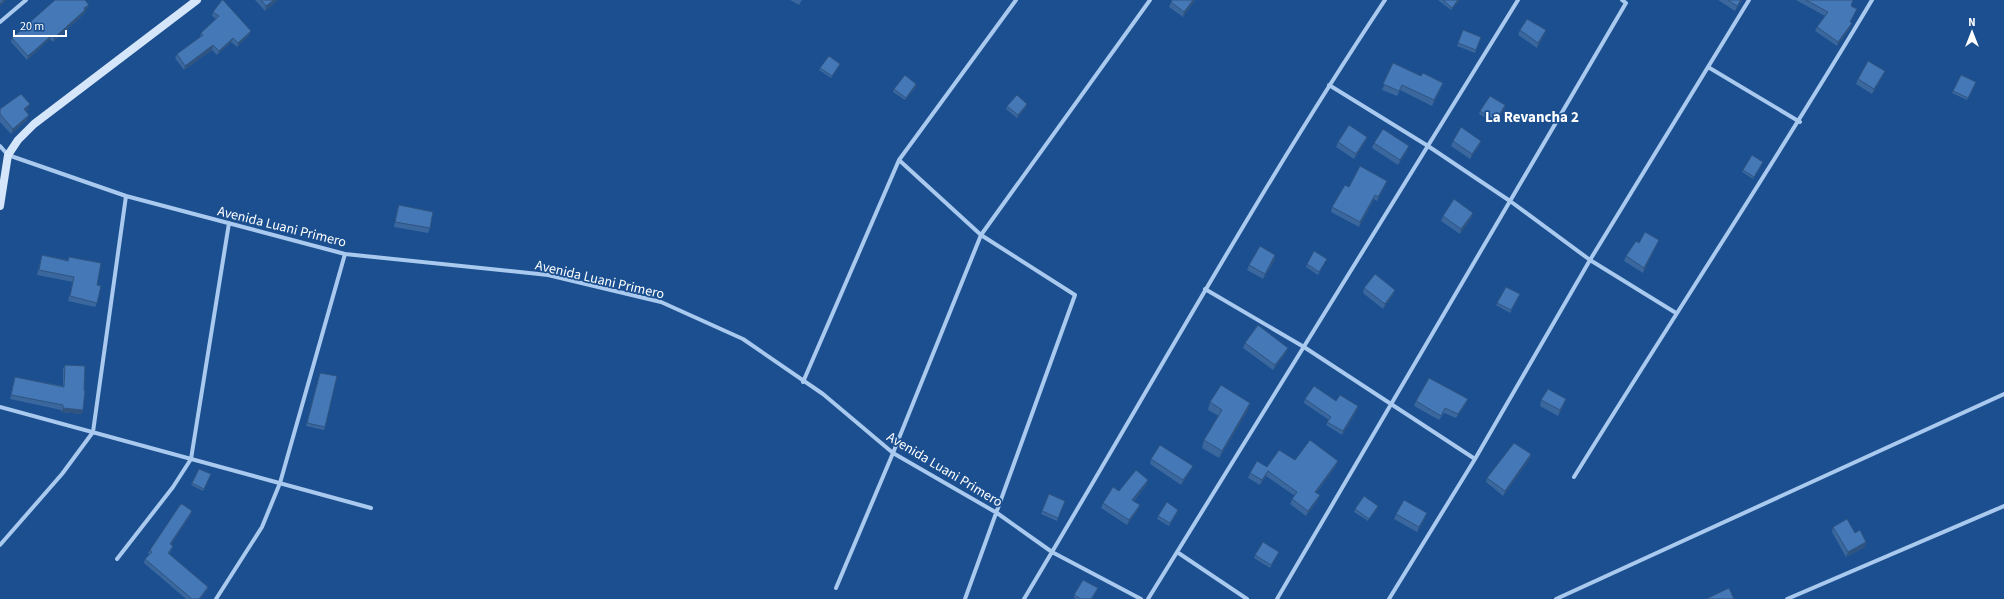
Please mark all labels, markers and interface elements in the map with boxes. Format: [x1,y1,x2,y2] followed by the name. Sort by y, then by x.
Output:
[14,12,66,38] scale bar
[1952,12,1992,52] north arrow
[1968,15,1976,30] text: N
[20,18,44,35] text: 20 m
[1485,107,1579,128] district label: La Revancha 2
[215,201,348,253] street label: Avenida Luani Primero
[533,255,666,305] street label: Avenida Luani Primero
[883,427,1006,512] street label: Avenida Luani Primero

